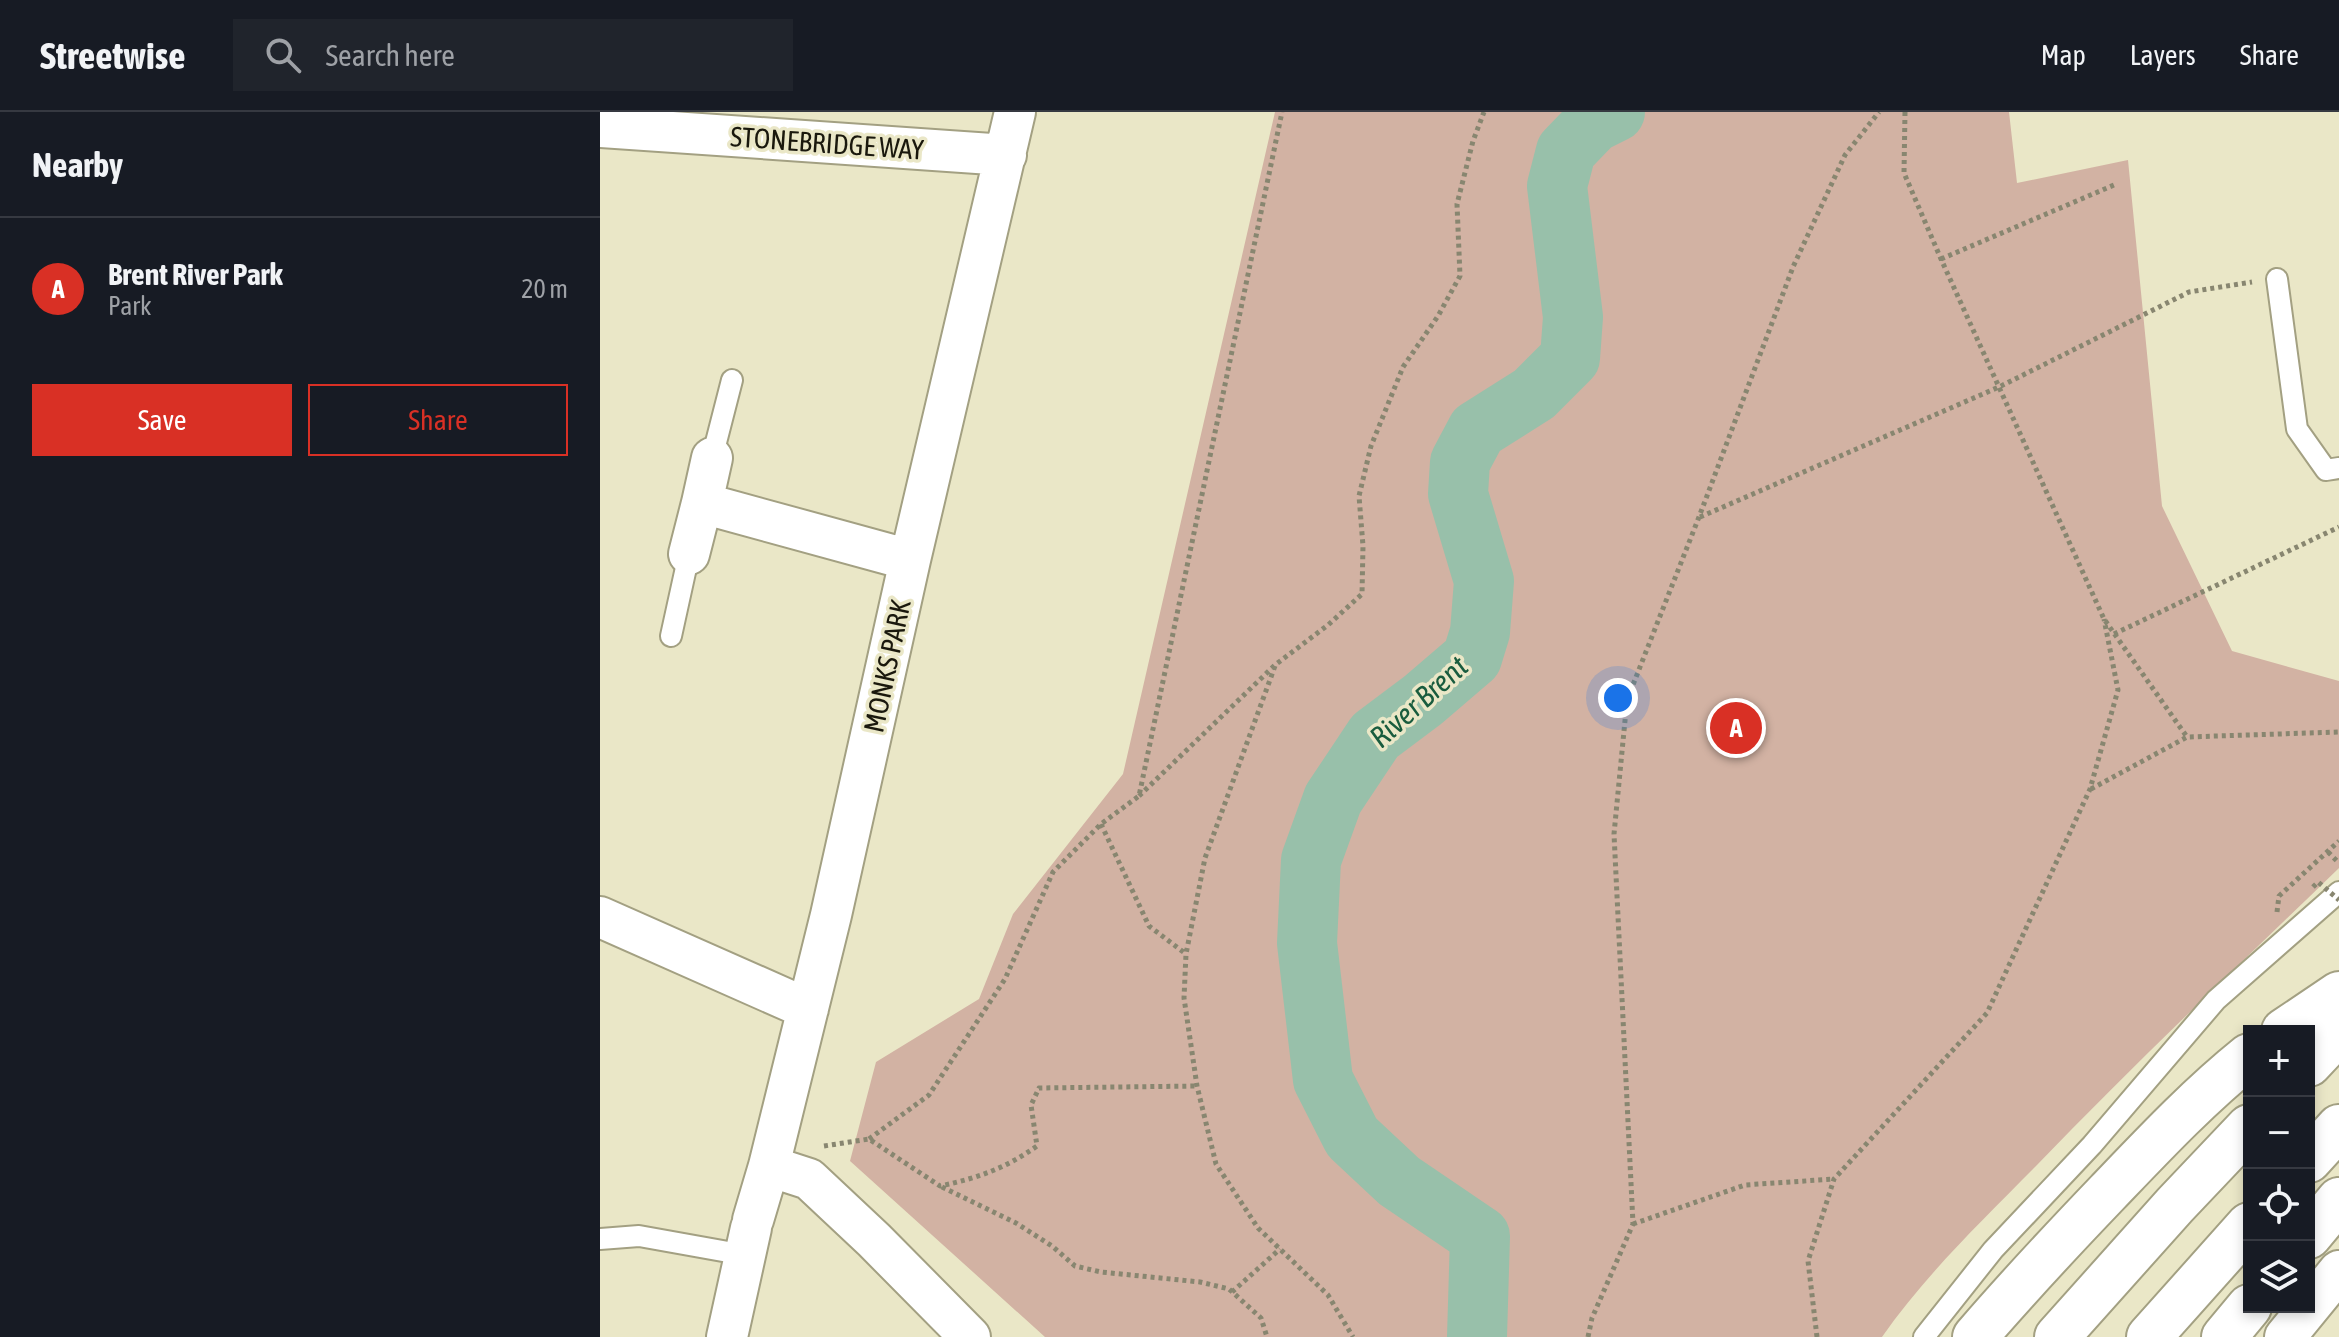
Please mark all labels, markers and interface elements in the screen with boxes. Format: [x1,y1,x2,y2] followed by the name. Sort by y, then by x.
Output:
[233,19,793,91] search box
[261,33,305,77] icon: search
[40,34,185,77] text: Streetwise
[325,38,455,72] text: Search here
[2041,39,2086,71] text: Map
[2130,39,2196,71] text: Layers
[2240,39,2299,71] text: Share
[729,120,925,166] street label: STONEBRIDGE WAY
[32,145,123,184] text: Nearby
[108,257,283,291] text: Brent River Park
[52,274,64,304] text: A
[521,274,568,304] text: 20 m
[108,291,151,321] text: Park
[32,384,292,456] button: Save
[308,384,568,456] button: Share
[857,596,917,735] street label: MONKS PARK
[1363,648,1474,754] water label: River Brent
[1598,678,1638,718] your location
[1710,698,1762,758] pin: A
[2243,1025,2315,1313] map controls
[2243,1025,2315,1097] button: +
[2243,1097,2315,1169] button: −
[2243,1169,2315,1241] button: locate
[2243,1241,2315,1313] button: layers

